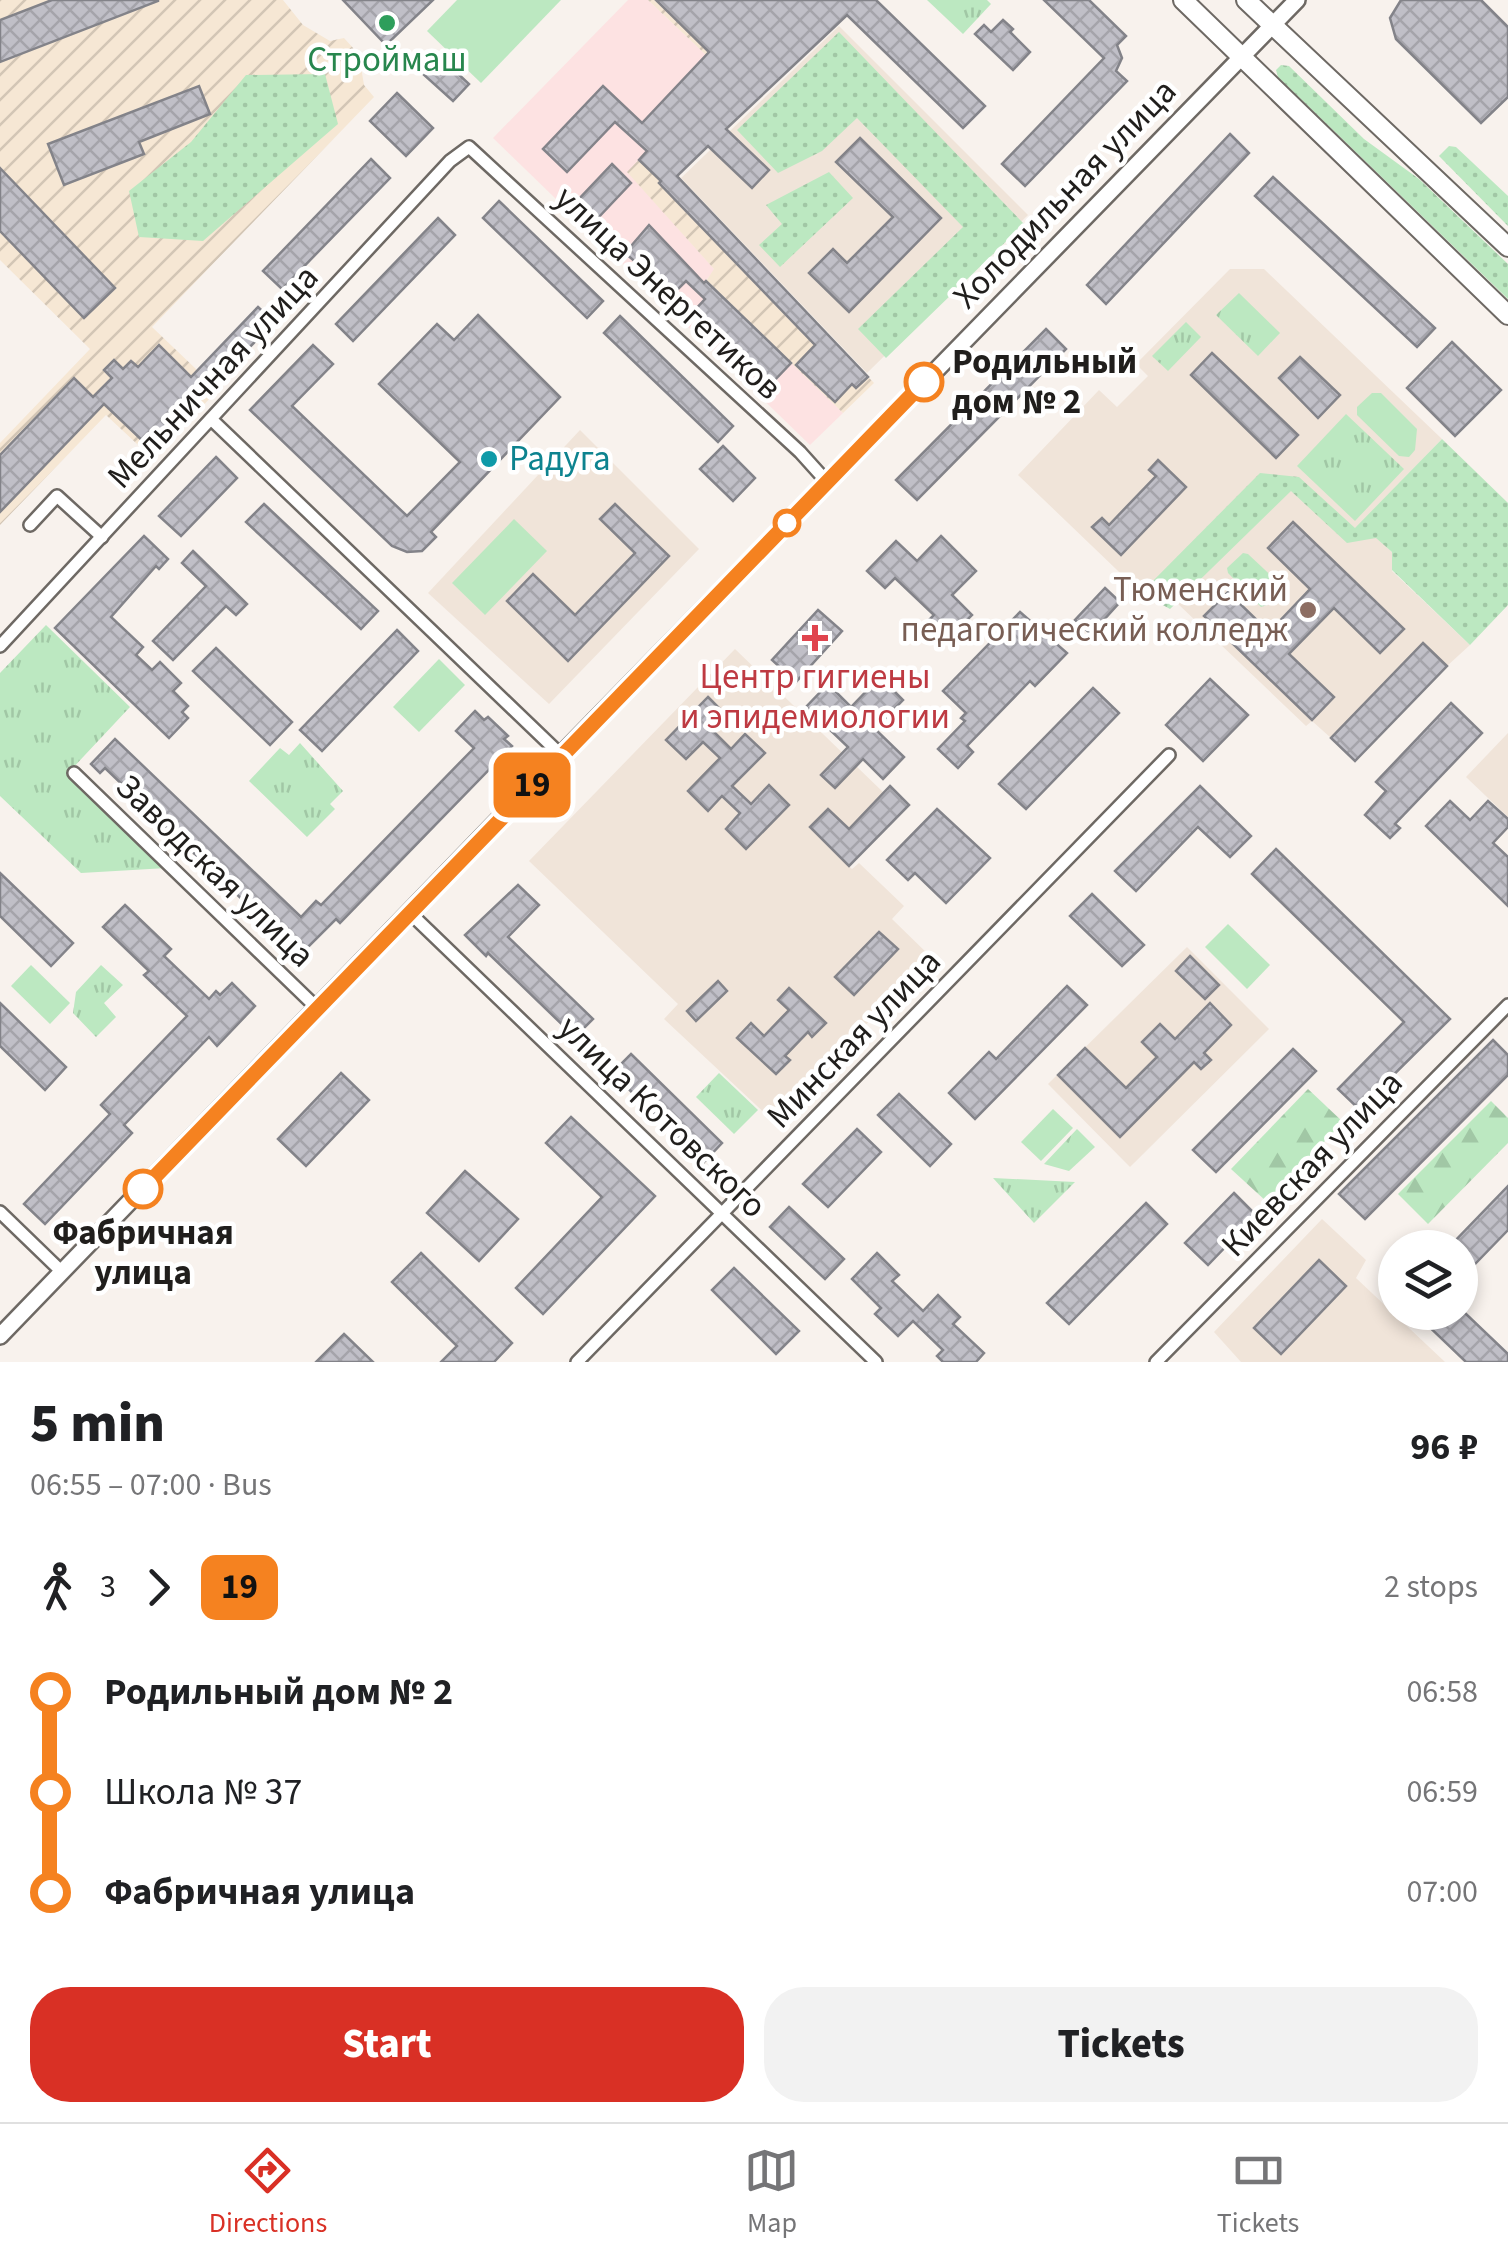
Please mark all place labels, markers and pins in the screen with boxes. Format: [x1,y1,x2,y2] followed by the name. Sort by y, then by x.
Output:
[376,12,398,34] marker: Строймаш
[307,35,467,85] place label: Строймаш
[952,337,1137,427] place label: Родильный дом № 2
[905,363,943,401] marker: Родильный дом № 2
[509,434,611,484] place label: Радуга
[478,448,500,470] marker: Радуга
[774,510,800,536] unlabelled marker
[901,565,1288,655] place label: Тюменский педагогический колледж
[1297,599,1319,621] marker: Тюменский педагогический колледж
[802,625,828,651] marker: Центр гигиены и эпидемиологии
[680,652,950,742] place label: Центр гигиены и эпидемиологии
[124,1170,162,1208] marker: Фабричная улица
[52,1208,234,1298] place label: Фабричная улица

